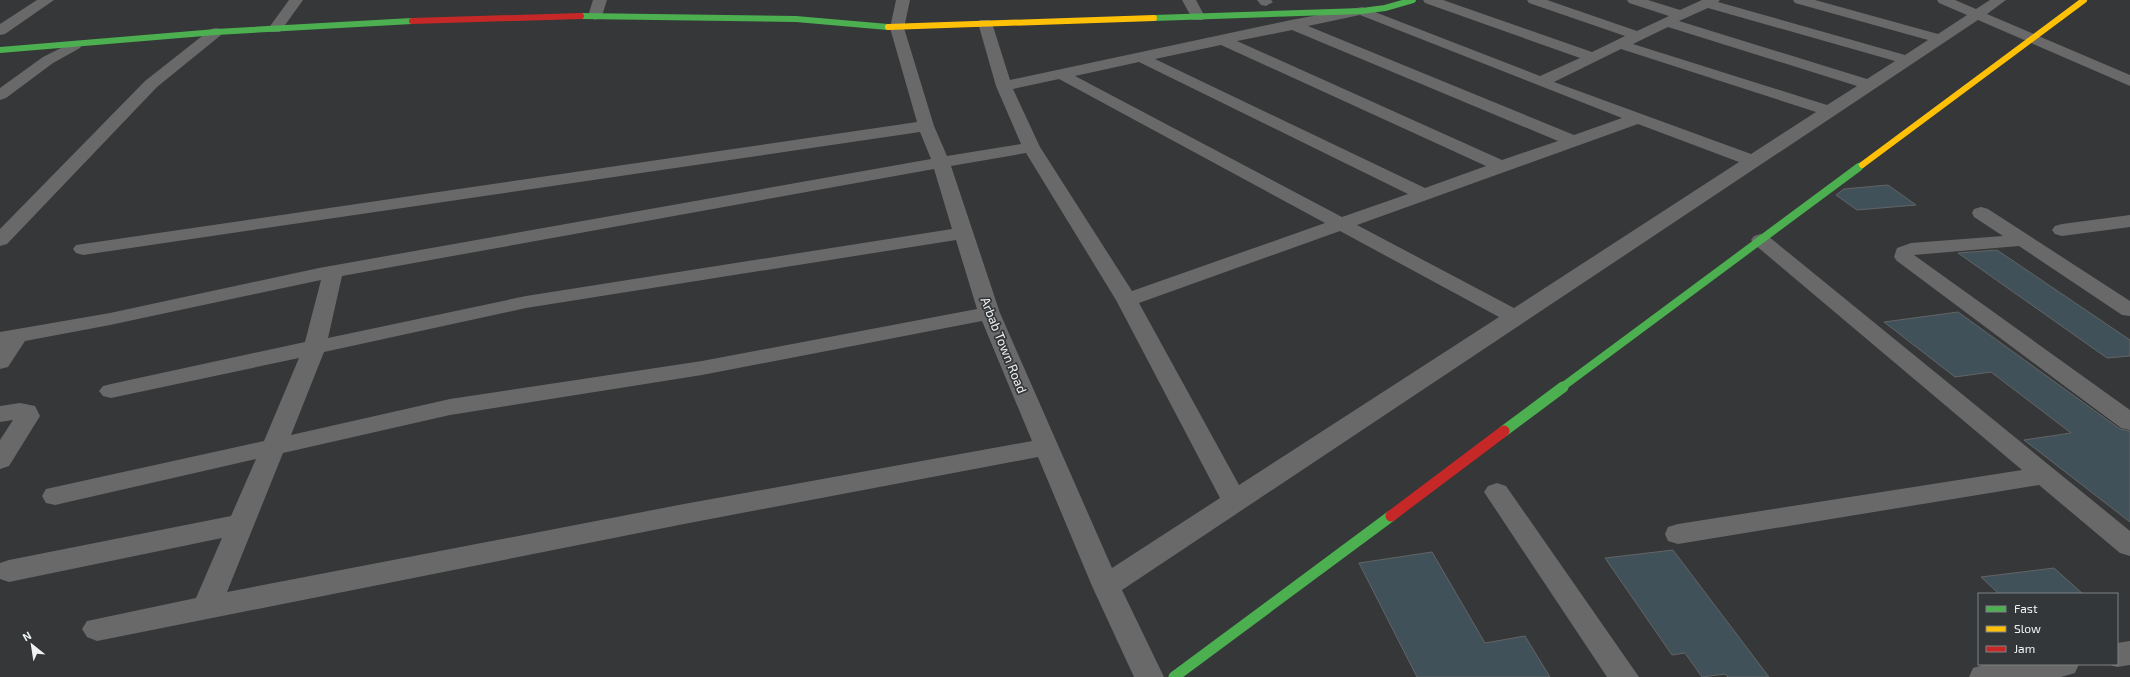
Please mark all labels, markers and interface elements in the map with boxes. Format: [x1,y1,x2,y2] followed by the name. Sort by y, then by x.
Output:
[977,295,1031,395] street label: Arbab Town Road
[1978,593,2118,665] legend
[2014,601,2038,615] text: Fast
[2014,621,2041,635] text: Slow
[12,625,52,665] north arrow
[20,628,33,644] text: N
[2014,641,2035,655] text: Jam

